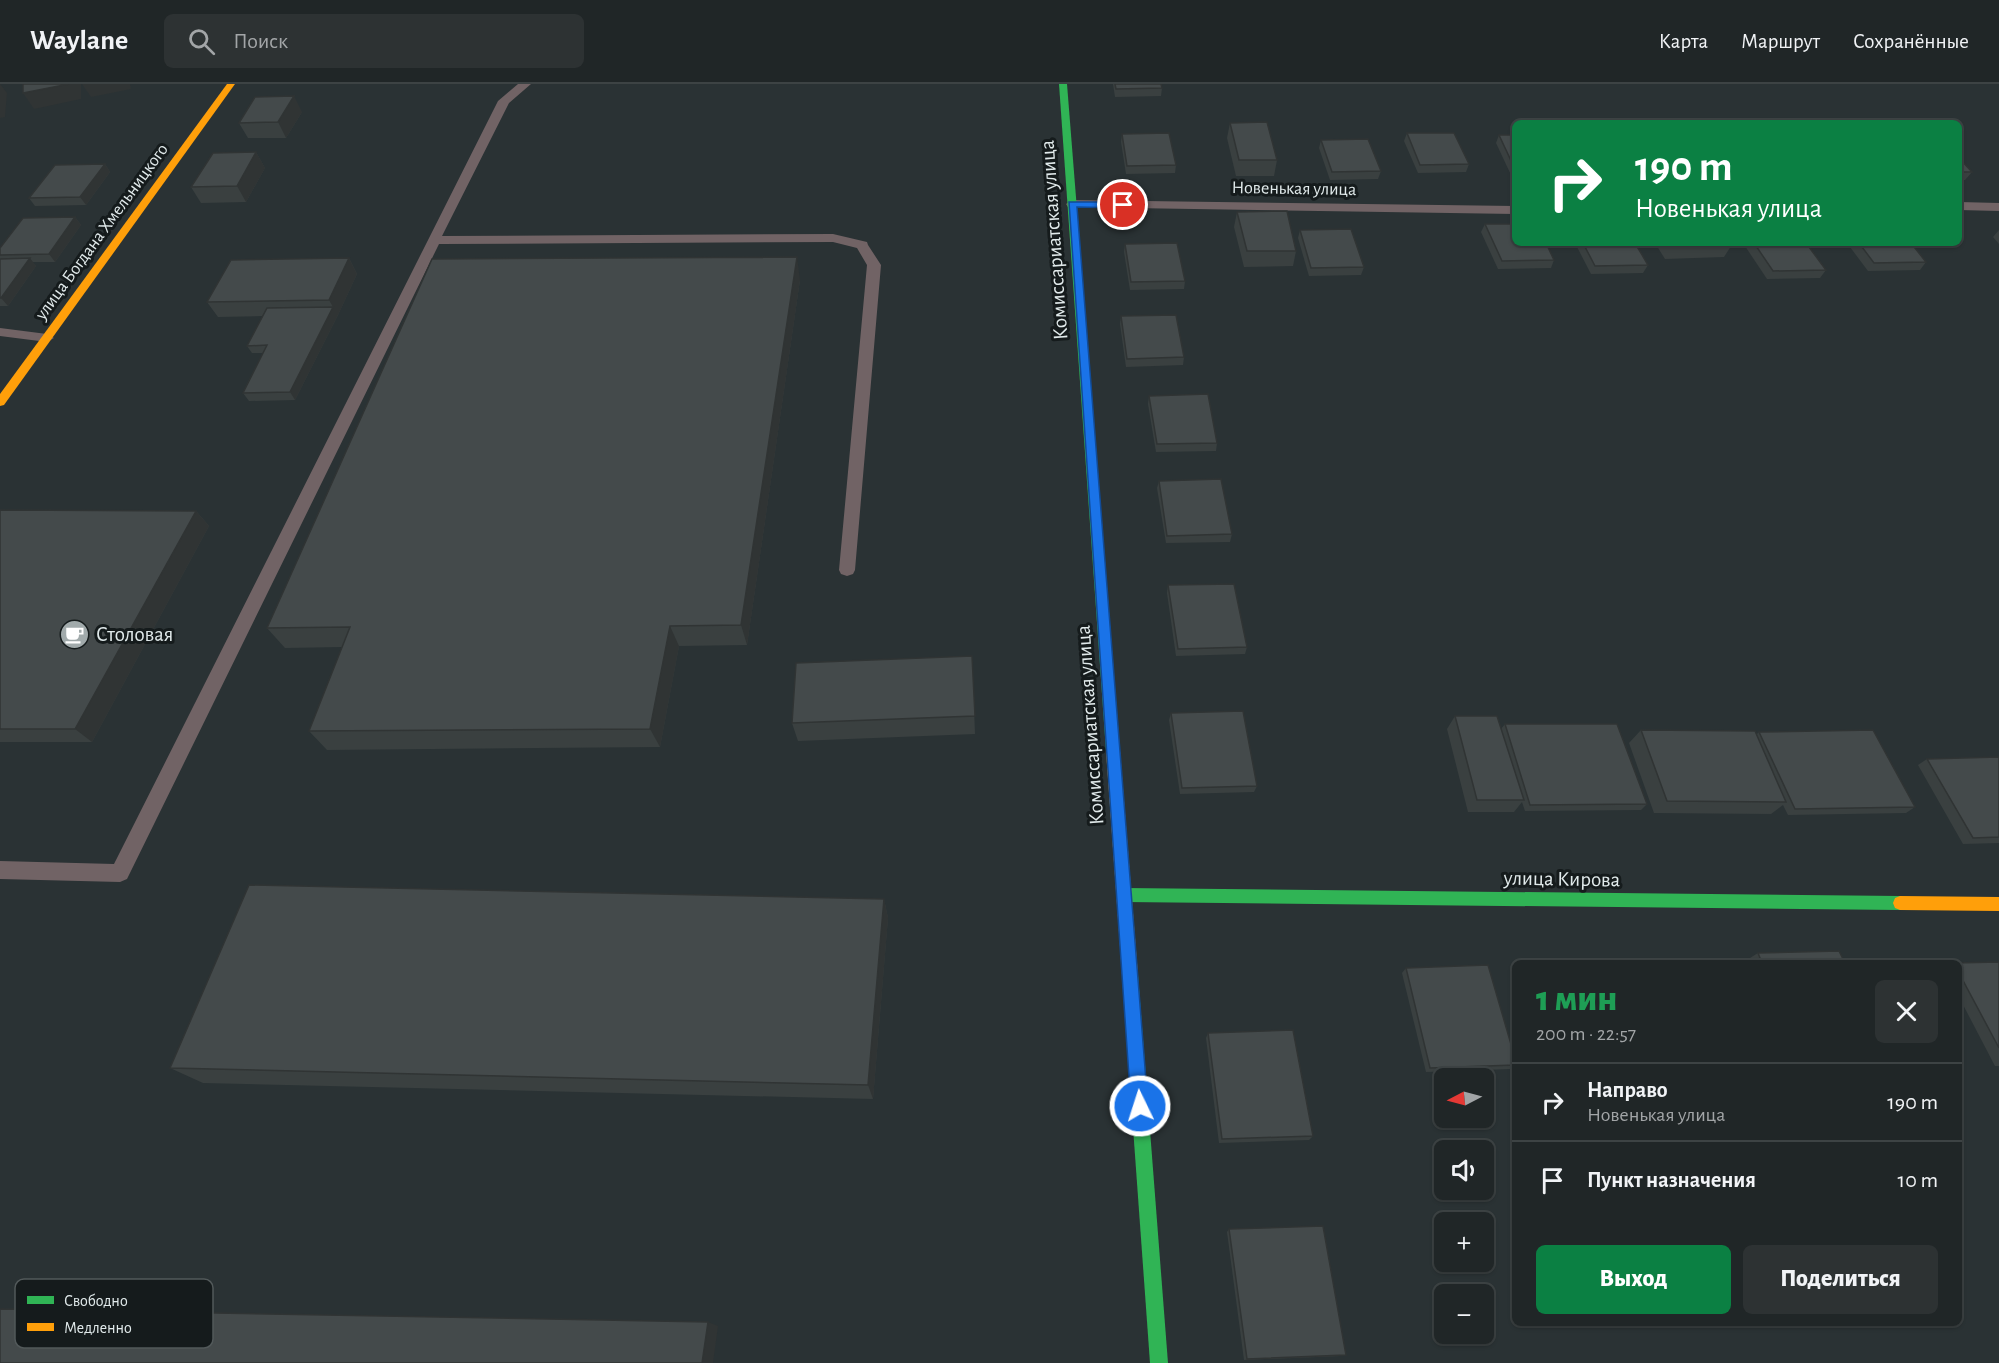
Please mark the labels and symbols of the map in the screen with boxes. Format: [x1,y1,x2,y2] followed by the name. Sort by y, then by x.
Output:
[1037,139,1071,341] street label: Комиссариатская улица
[32,141,172,324] street label: улица Богдана Хмельницкого
[1097,179,1148,230] pin
[1232,179,1356,199] street label: Новенькая улица
[59,618,91,650] cafe icon: Столовая
[96,624,173,645] place label: Столовая
[1073,624,1107,826] street label: Комиссариатская улица
[1503,867,1621,891] street label: улица Кирова
[1434,1068,1494,1128] north arrow
[1108,1074,1172,1138] position arrow
[15,1279,213,1348] legend
[64,1293,128,1309] text: Свободно
[64,1320,132,1336] text: Медленно

